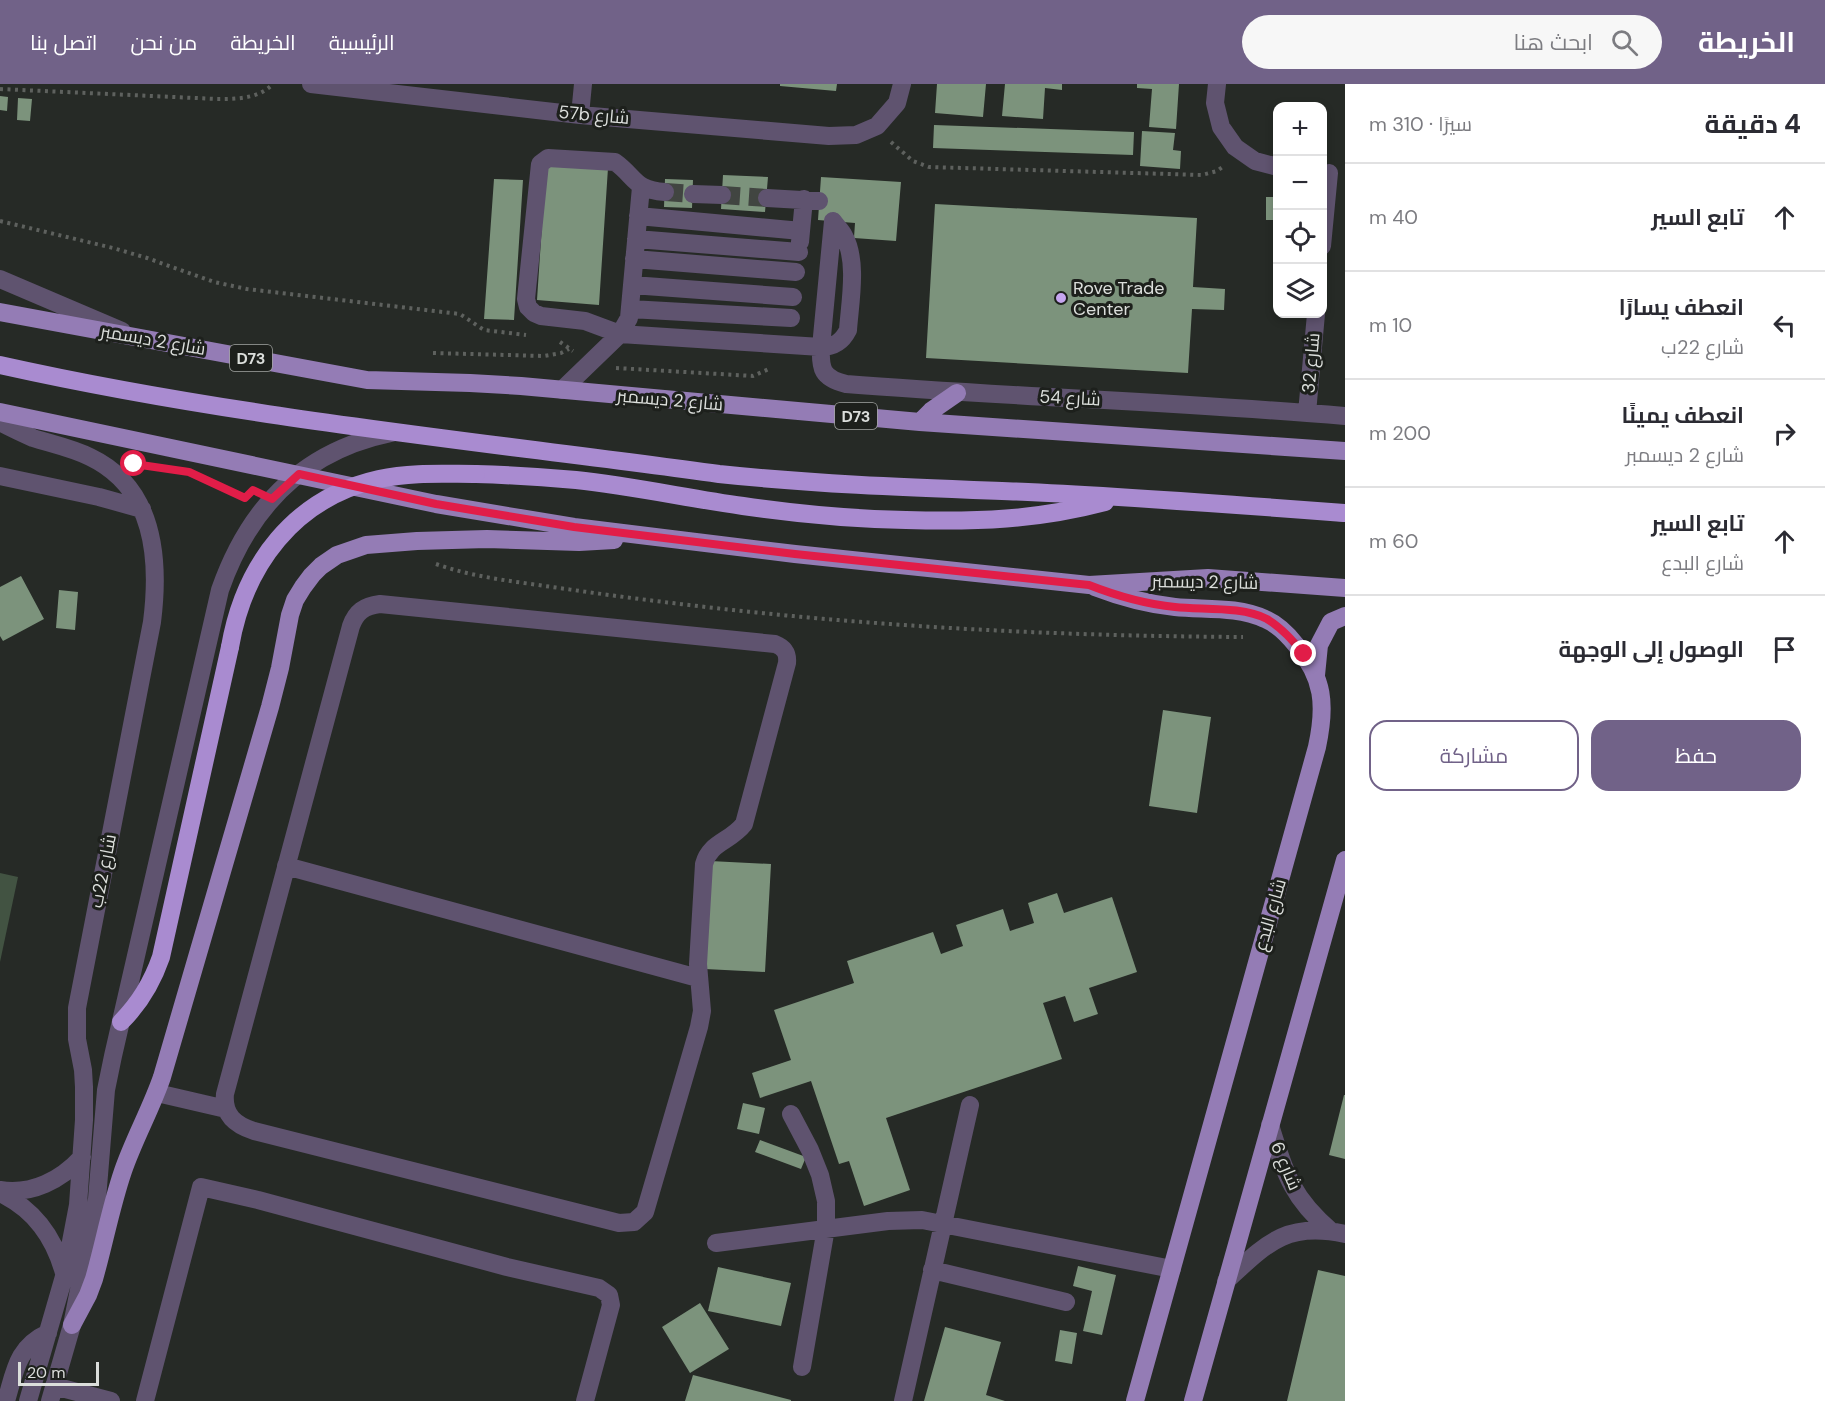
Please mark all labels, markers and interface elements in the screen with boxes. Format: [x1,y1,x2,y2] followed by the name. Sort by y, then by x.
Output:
[1242,15,1662,69] search box
[1698,24,1795,61] text: الخريطة
[1608,26,1641,59] icon: search
[1514,28,1593,57] text: ابحث هنا
[30,29,97,57] text: اتصل بنا
[130,29,197,57] text: من نحن
[230,29,296,57] text: الخريطة
[329,29,395,57] text: الرئيسية
[557,100,631,130] street label: 57b شارع
[1273,102,1327,318] map controls
[1273,102,1327,156] button: +
[1704,107,1801,141] text: 4 دقيقة
[1369,111,1472,137] text: سيرًا · 310 m
[1273,156,1327,210] button: −
[1768,201,1801,234] icon: ahead
[1651,203,1744,232] text: تابع السير
[1369,204,1418,230] text: 40 m
[1273,210,1327,264] button: locate
[1273,264,1327,318] button: layers
[1073,276,1164,321] place label: Rove Trade Center
[1054,291,1068,305] marker: Rove Trade Center
[1619,293,1744,322] text: انعطف يسارًا
[1768,309,1801,342] icon: left
[1369,312,1412,338] text: 10 m
[97,319,208,361] street label: شارع 2 ديسمبر
[1296,332,1326,394] street label: شارع 32
[1661,334,1744,360] text: شارع 22ب
[230,345,272,371] road number: D73
[615,383,724,417] street label: شارع 2 ديسمبر
[1039,384,1101,412] street label: شارع 54
[1622,401,1744,430] text: انعطف يمينًا
[835,403,877,429] road number: D73
[1768,417,1801,450] icon: right
[1369,420,1431,446] text: 200 m
[1626,442,1744,468] text: شارع 2 ديسمبر
[120,450,146,476] route start
[1651,509,1744,538] text: تابع السير
[1768,525,1801,558] icon: ahead
[1369,528,1418,554] text: 60 m
[1661,550,1744,576] text: شارع البدع
[1150,569,1259,595] street label: شارع 2 ديسمبر
[1768,633,1801,666] icon: arrive
[1558,635,1744,664] text: الوصول إلى الوجهة
[1290,640,1316,666] route end
[1369,720,1579,791] button: مشاركة
[1591,720,1801,791] button: حفظ
[84,832,122,910] street label: شارع 22ب
[1248,876,1292,954] street label: شارع البدع
[1265,1138,1307,1194] street label: شارع 6
[18,1359,99,1386] scale bar
[27,1362,66,1383] text: 20 m

